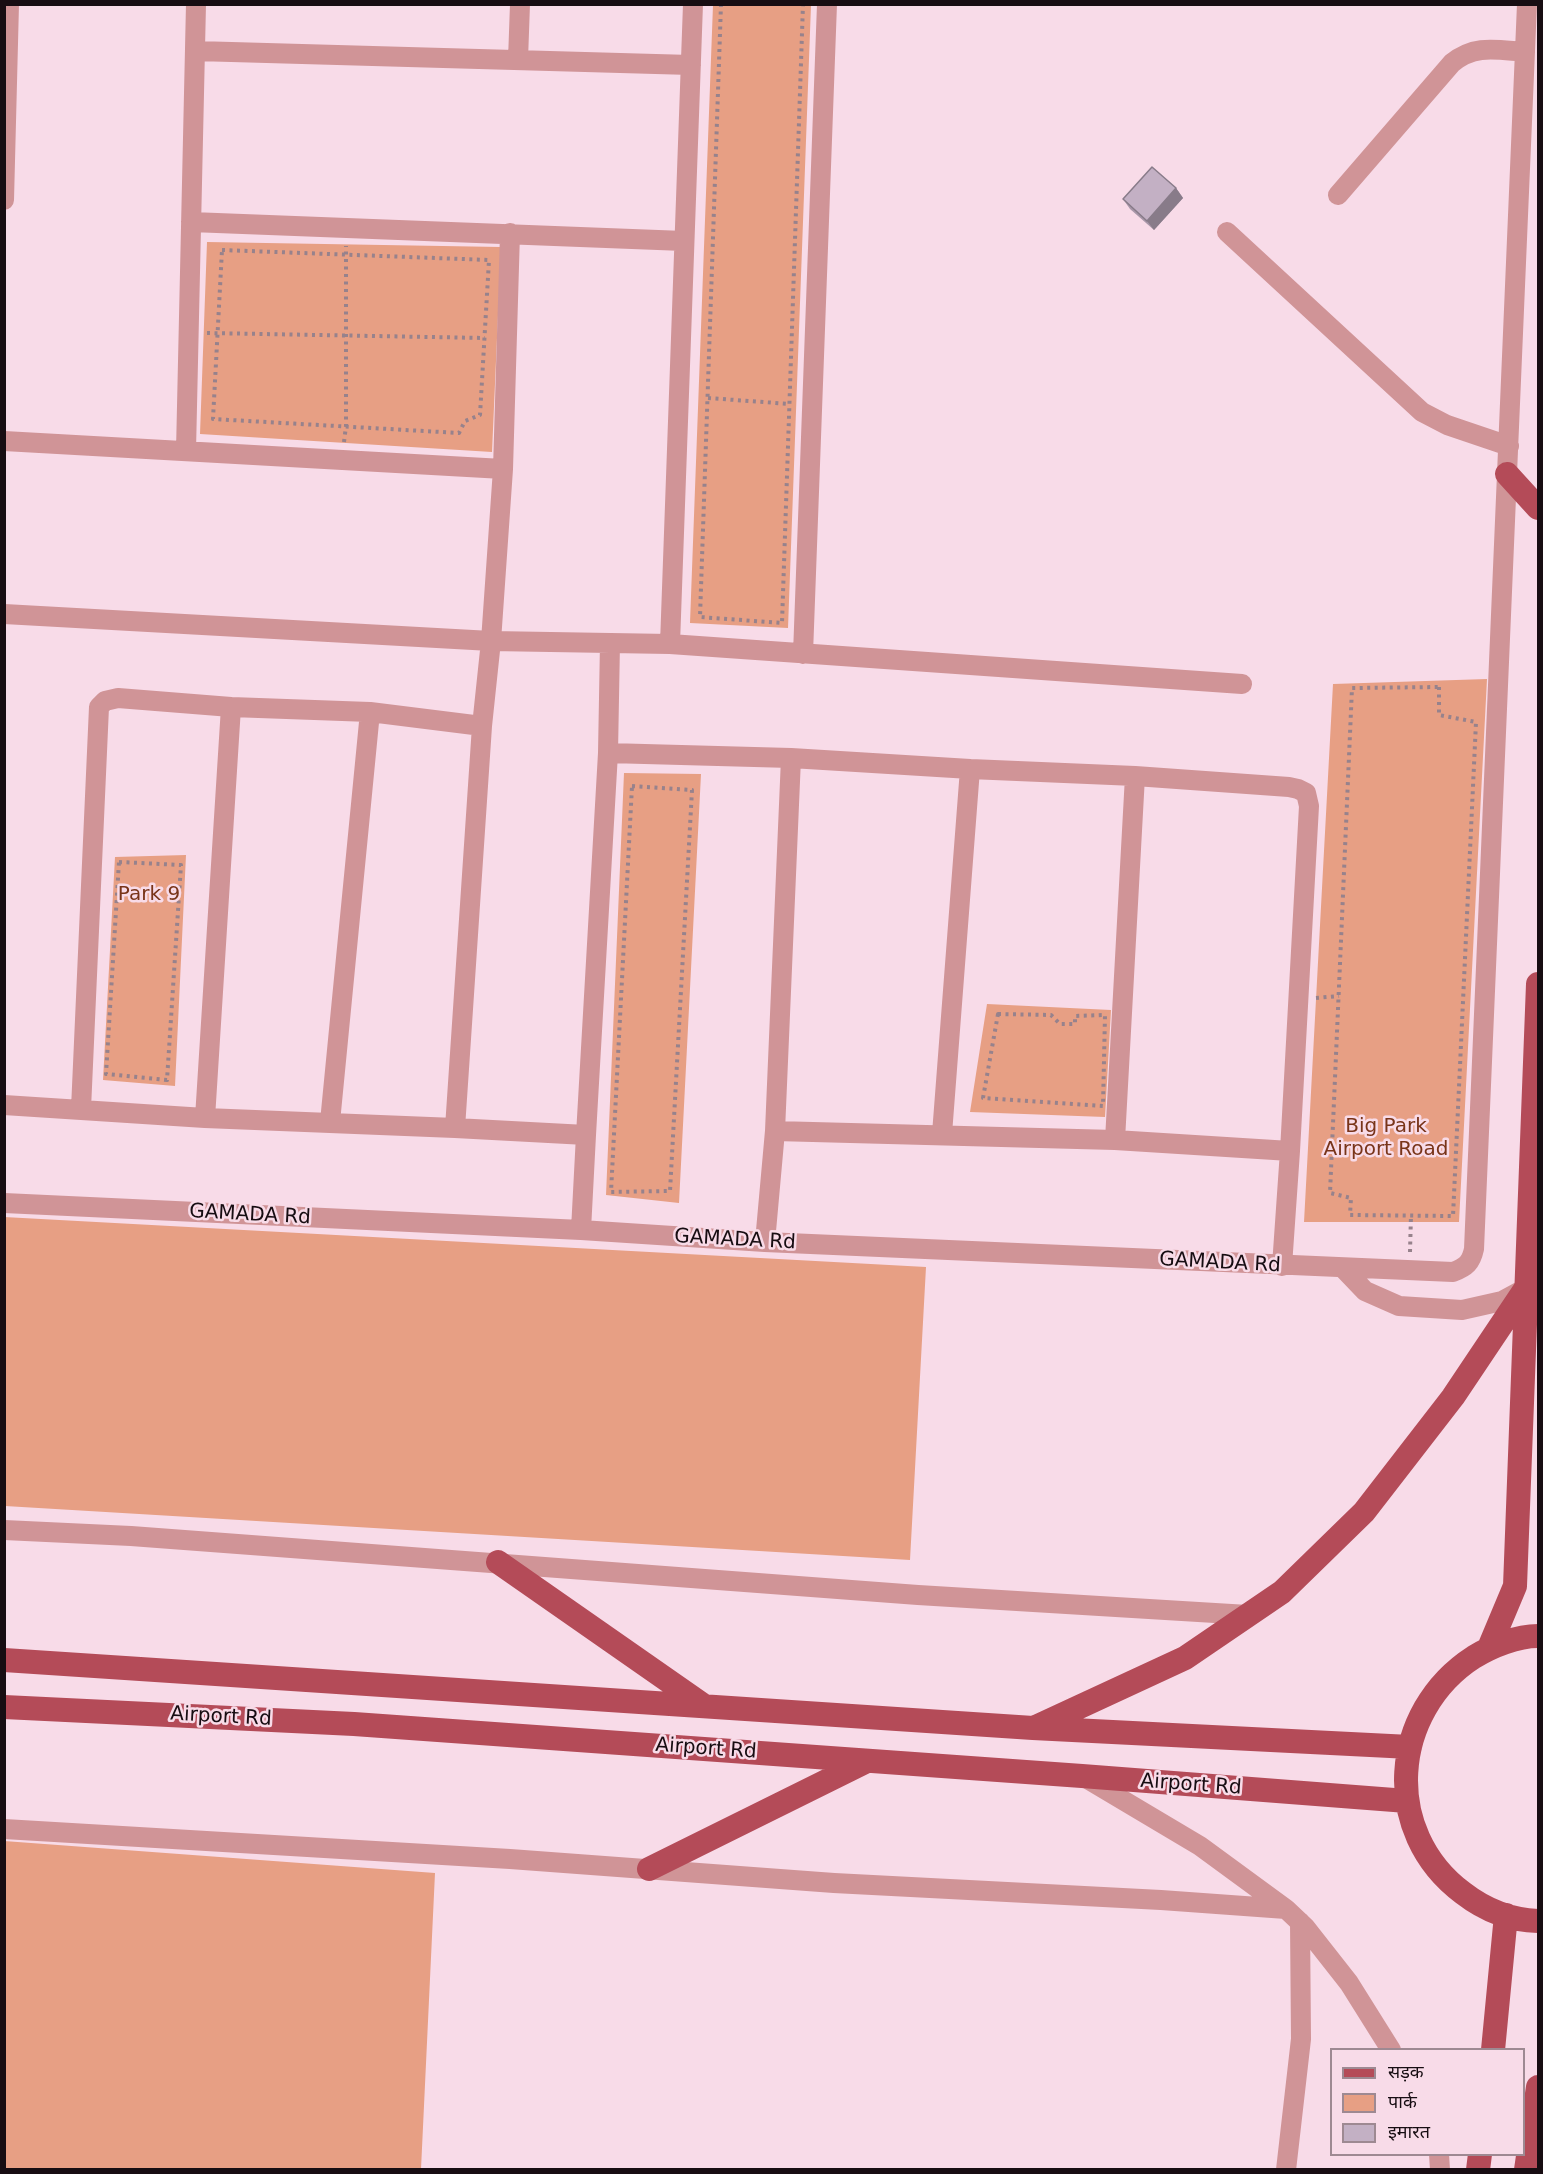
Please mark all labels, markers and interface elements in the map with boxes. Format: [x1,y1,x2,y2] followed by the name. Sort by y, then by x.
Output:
[118,883,180,907] park label: Park 9
[1324,1115,1448,1162] park label: Big Park Airport Road
[189,1200,311,1230] street label: GAMADA Rd
[674,1225,796,1255] street label: GAMADA Rd
[1159,1248,1281,1278] street label: GAMADA Rd
[170,1702,272,1732] street label: Airport Rd
[655,1733,757,1765] street label: Airport Rd
[1140,1769,1242,1801] street label: Airport Rd
[1330,2048,1525,2156] legend
[1388,2061,1424,2082] text: सड़क
[1388,2091,1417,2112] text: पार्क
[1388,2121,1430,2142] text: इमारत

